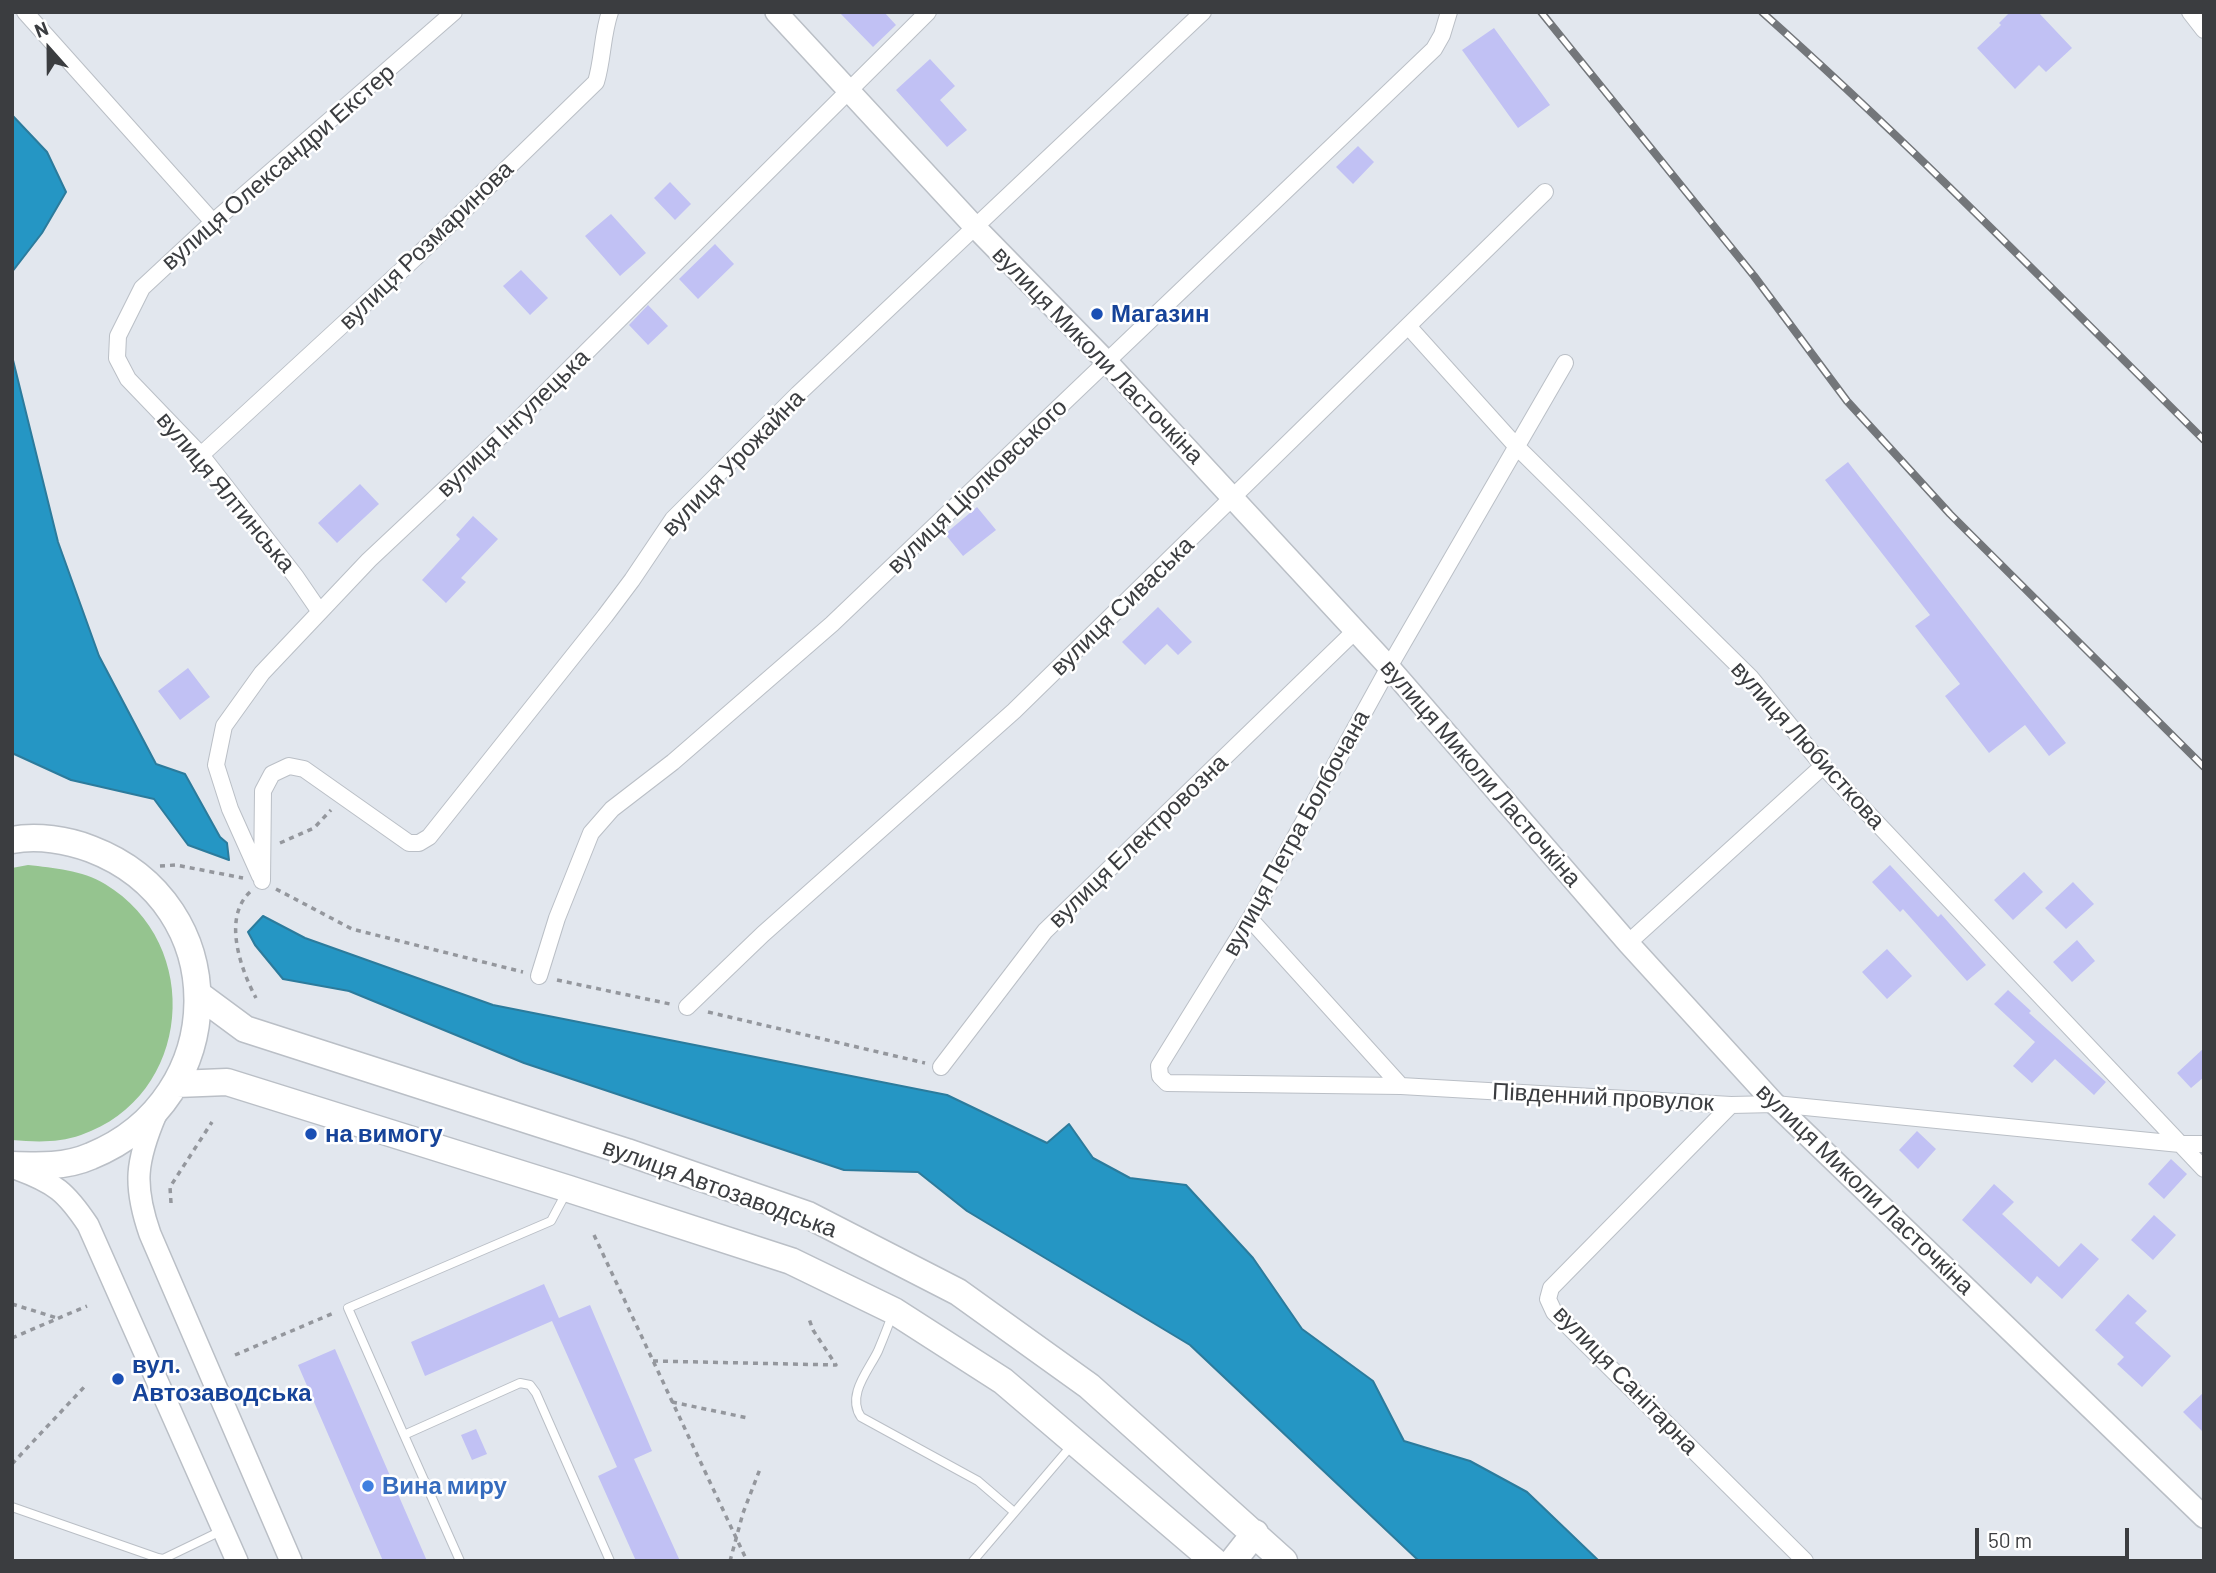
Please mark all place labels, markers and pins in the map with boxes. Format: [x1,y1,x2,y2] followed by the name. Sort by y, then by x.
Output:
[1111,300,1209,328] place label: Магазин
[1089,306,1105,322] marker: Магазин
[325,1120,443,1148] place label: на вимогу
[303,1126,319,1142] marker: на вимогу
[132,1351,312,1407] place label: вул. Автозаводська
[110,1371,126,1387] marker: вул. Автозаводська
[382,1472,507,1500] place label: Вина миру
[360,1478,376,1494] marker: Вина миру

